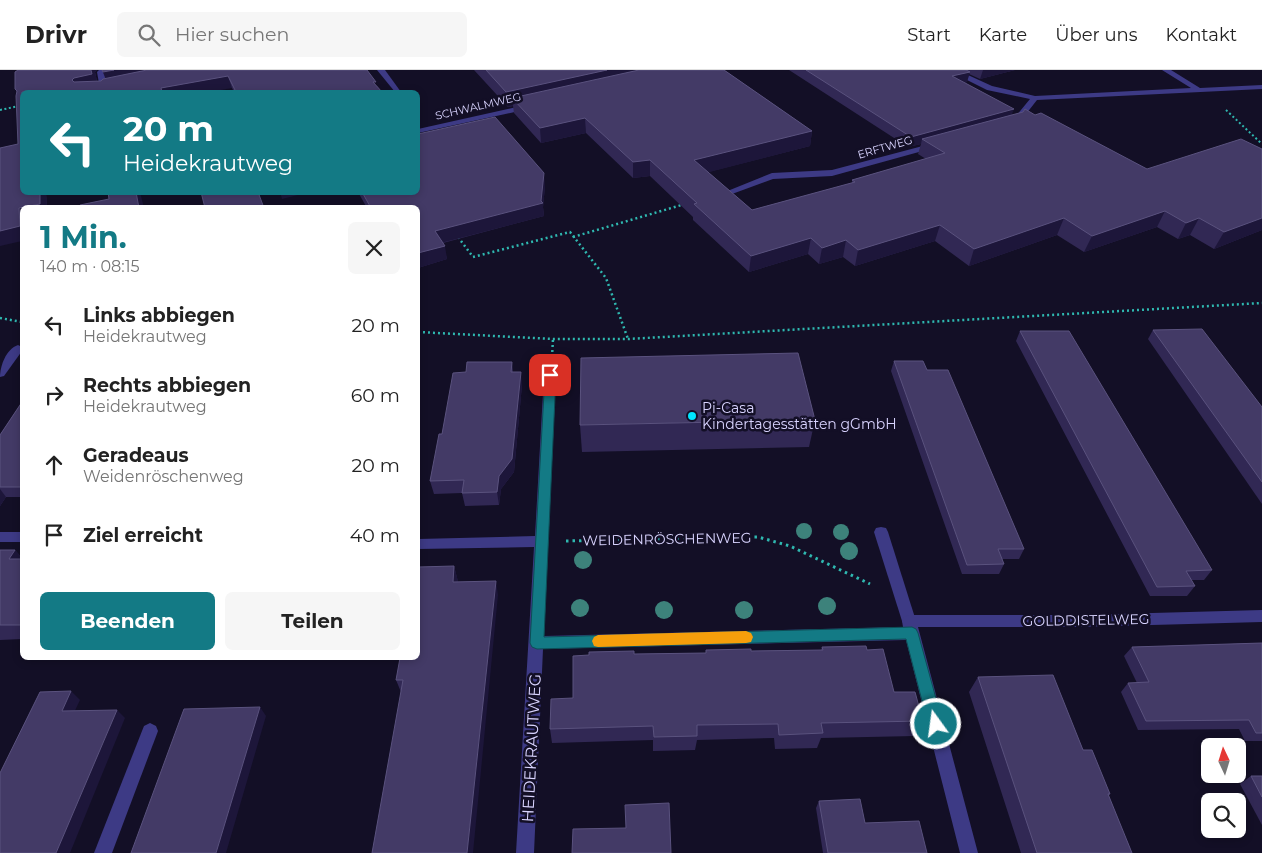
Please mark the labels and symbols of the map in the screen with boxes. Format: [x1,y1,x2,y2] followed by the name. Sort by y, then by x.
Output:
[434,89,522,123] street label: SCHWALMWEG
[856,132,914,162] street label: ERFTWEG
[529,354,571,396] pin
[702,399,897,433] place label: Pi-Casa Kindertagesstätten gGmbH
[686,410,698,422] marker: Pi-Casa Kindertagesstätten gGmbH
[582,529,752,549] street label: WEIDENRÖSCHENWEG
[1022,610,1150,630] street label: GOLDDISTELWEG
[518,673,545,823] street label: HEIDEKRAUTWEG
[909,697,961,749] position arrow
[1201,738,1246,782] north arrow

